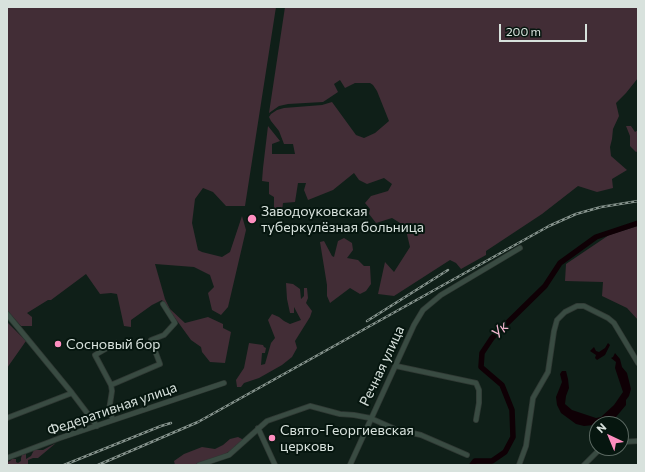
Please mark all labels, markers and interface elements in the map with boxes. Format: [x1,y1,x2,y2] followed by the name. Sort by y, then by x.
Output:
[501,16,589,42] scale bar
[506,24,541,38] text: 200 m
[261,203,424,236] place label: Заводоуковская туберкулёзная больница
[246,213,258,225] marker: Заводоуковская туберкулёзная больница
[488,318,512,342] water label: Ук
[356,323,408,409] street label: Речная улица
[66,336,161,352] place label: Сосновый бор
[53,339,63,349] marker: Сосновый бор
[45,379,179,439] street label: Федеративная улица
[589,416,629,456] north arrow
[594,420,608,435] text: N
[280,422,414,454] place label: Свято-Георгиевская церковь
[267,433,277,443] marker: Свято-Георгиевская церковь

